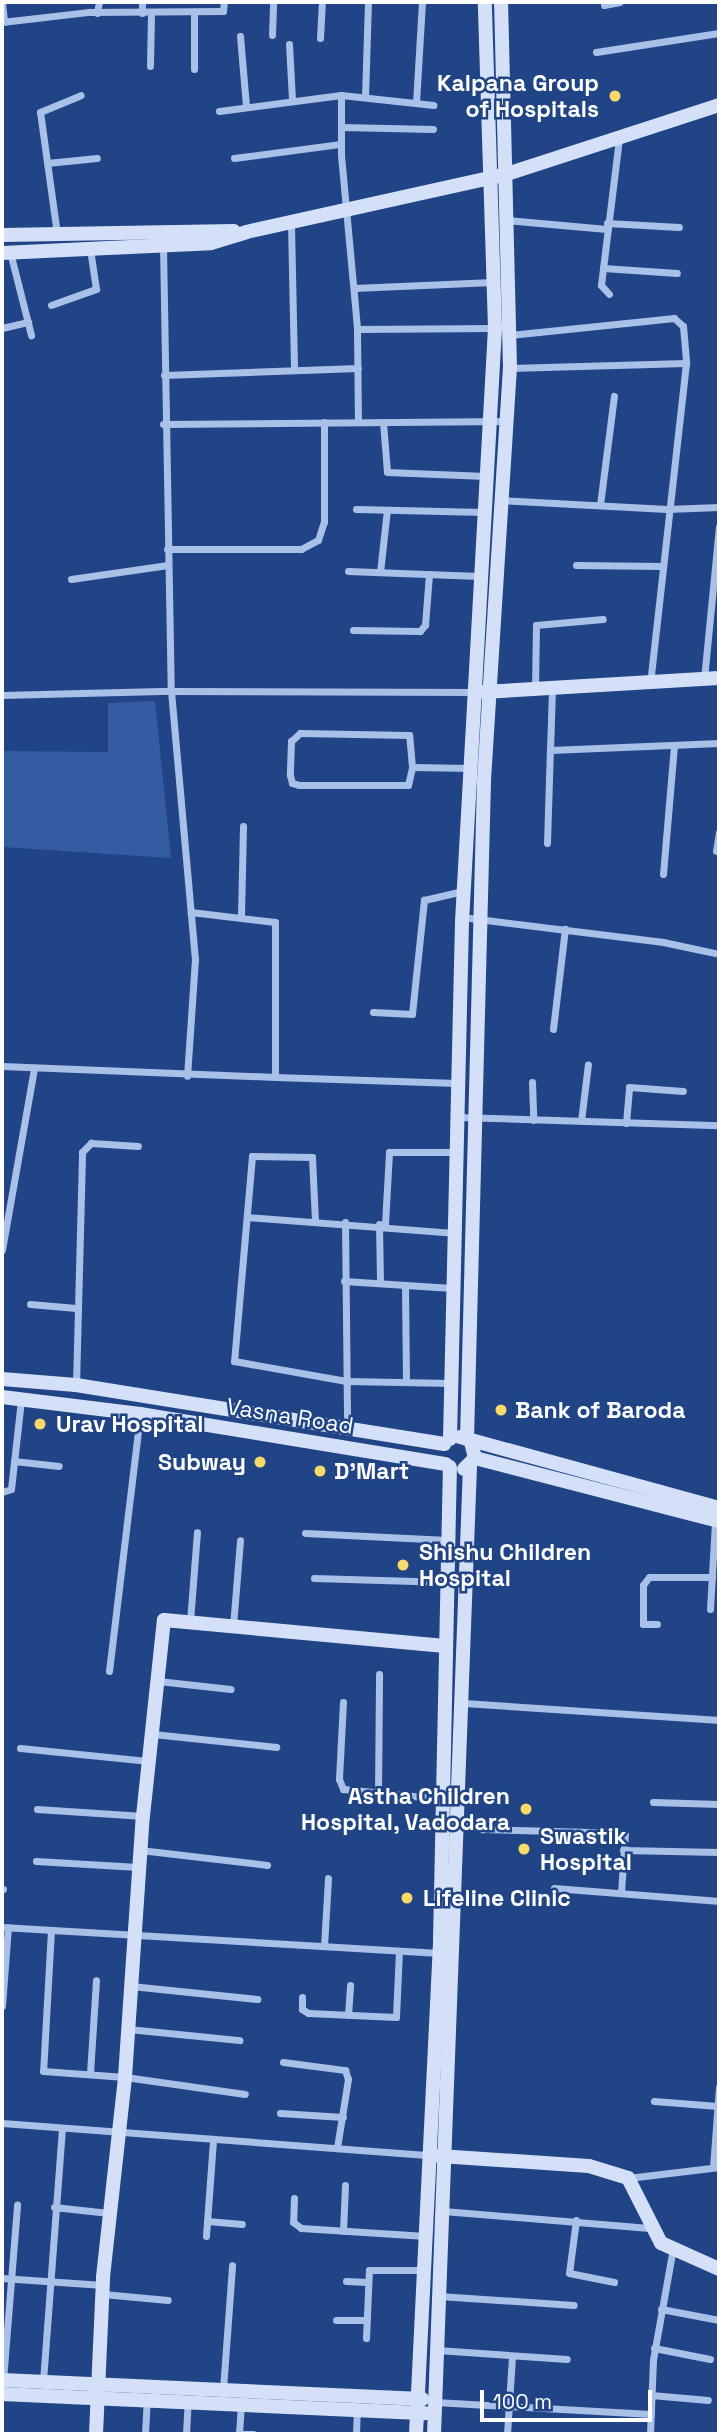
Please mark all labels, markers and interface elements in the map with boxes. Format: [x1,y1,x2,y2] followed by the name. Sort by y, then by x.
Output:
[437,69,599,123] place label: Kalpana Group of Hospitals
[605,86,625,106] marker: Kalpana Group of Hospitals
[224,1392,356,1440] street label: Vasna Road
[515,1396,685,1424] place label: Bank of Baroda
[493,1402,509,1418] marker: Bank of Baroda
[56,1410,203,1438] place label: Urav Hospital
[30,1414,50,1434] marker: Urav Hospital
[158,1448,246,1476] place label: Subway
[252,1454,268,1470] marker: Subway
[334,1457,409,1485] place label: D'Mart
[312,1463,328,1479] marker: D'Mart
[419,1538,591,1592] place label: Shishu Children Hospital
[393,1555,413,1575] marker: Shishu Children Hospital
[300,1782,510,1836] place label: Astha Children Hospital, Vadodara
[516,1799,536,1819] marker: Astha Children Hospital, Vadodara
[540,1822,632,1876] place label: Swastik Hospital
[514,1839,534,1859] marker: Swastik Hospital
[423,1884,571,1912] place label: Lifeline Clinic
[397,1888,417,1908] marker: Lifeline Clinic
[483,2376,654,2420] scale bar
[493,2388,552,2415] text: 100 m

